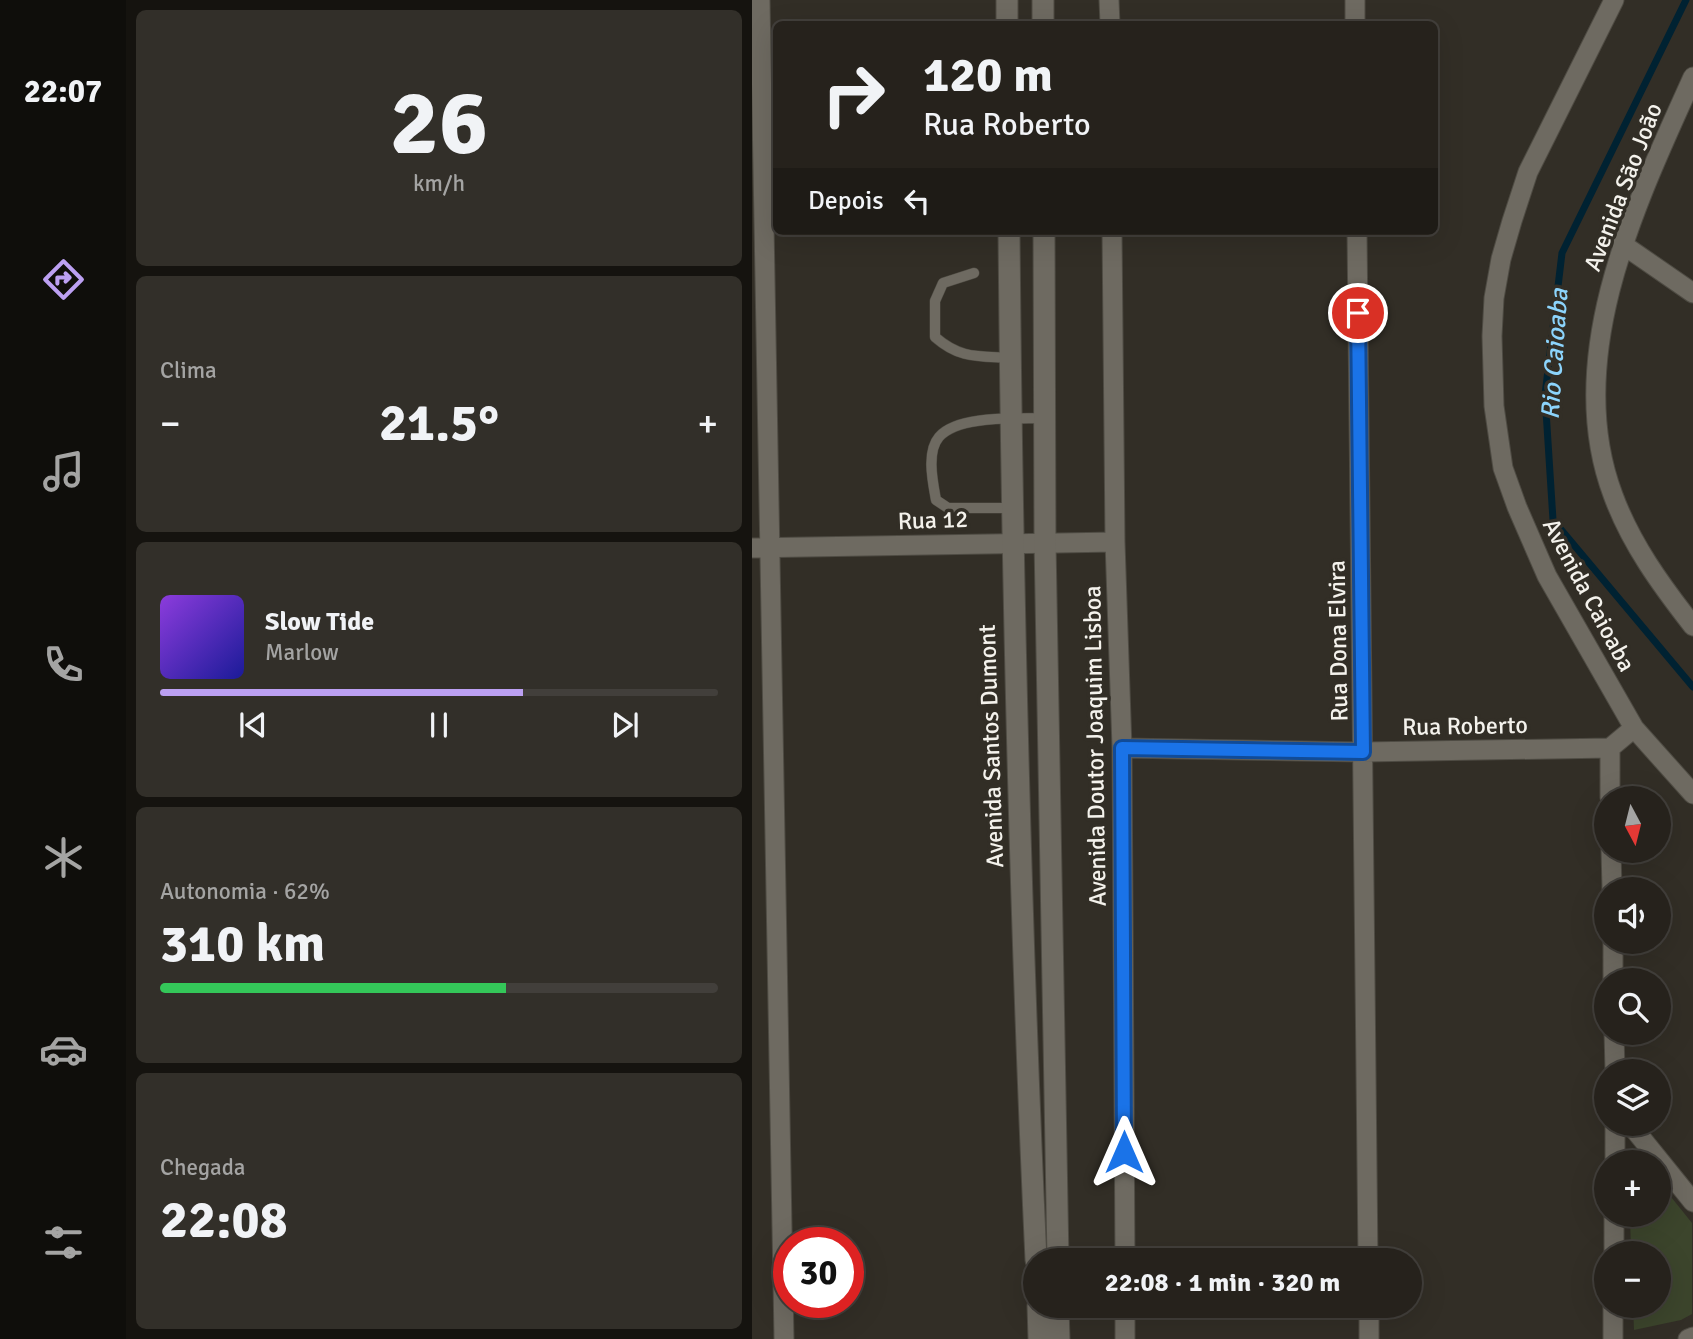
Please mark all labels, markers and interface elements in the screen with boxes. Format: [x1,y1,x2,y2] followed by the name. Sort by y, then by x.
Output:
[923,45,1053,105] text: 120 m
[808,49,899,140] icon: right
[390,67,488,180] text: 26
[24,72,102,111] text: 22:07
[1577,99,1669,275] street label: Avenida São João
[923,105,1091,144] text: Rua Roberto
[413,169,465,198] text: km/h
[898,182,936,220] icon: left
[808,185,884,217] text: Depois
[39,255,88,304] icon: directions
[1328,283,1388,343] pin
[1534,287,1576,421] water label: Rio Caioaba
[1339,294,1377,332] icon: arrive
[160,356,217,385] text: Clima
[379,391,499,455] text: 21.5°
[160,400,181,447] text: −
[697,400,718,447] text: +
[39,447,88,496] icon: music
[897,504,969,536] street label: Rua 12
[1536,513,1642,677] street label: Avenida Caioaba
[1322,560,1354,722] street label: Rua Dona Elvira
[1077,585,1113,907] street label: Avenida Doutor Joaquim Lisboa
[265,606,374,638] text: Slow Tide
[972,624,1010,868] street label: Avenida Santos Dumont
[265,638,339,667] text: Marlow
[39,640,88,689] icon: phone
[234,706,272,744] icon: previous
[420,706,458,744] icon: pause
[606,706,644,744] icon: next
[1402,710,1528,742] street label: Rua Roberto
[1594,786,1671,863] north arrow
[1594,786,1671,1318] map controls
[39,833,88,882] icon: climate
[160,877,330,906] text: Autonomia · 62%
[1594,877,1671,954] button: sound
[160,912,325,976] text: 310 km
[1594,968,1671,1045] button: search
[39,1025,88,1074] icon: car
[1594,1059,1671,1136] button: layers
[1087,1115,1161,1189] position arrow
[1594,1150,1671,1227] button: +
[160,1153,245,1182] text: Chegada
[160,1188,288,1252] text: 22:08
[39,1218,88,1267] icon: filters
[773,1227,864,1318] speed limit sign: 30
[1594,1241,1671,1318] button: −
[1105,1267,1340,1299] text: 22:08 · 1 min · 320 m

